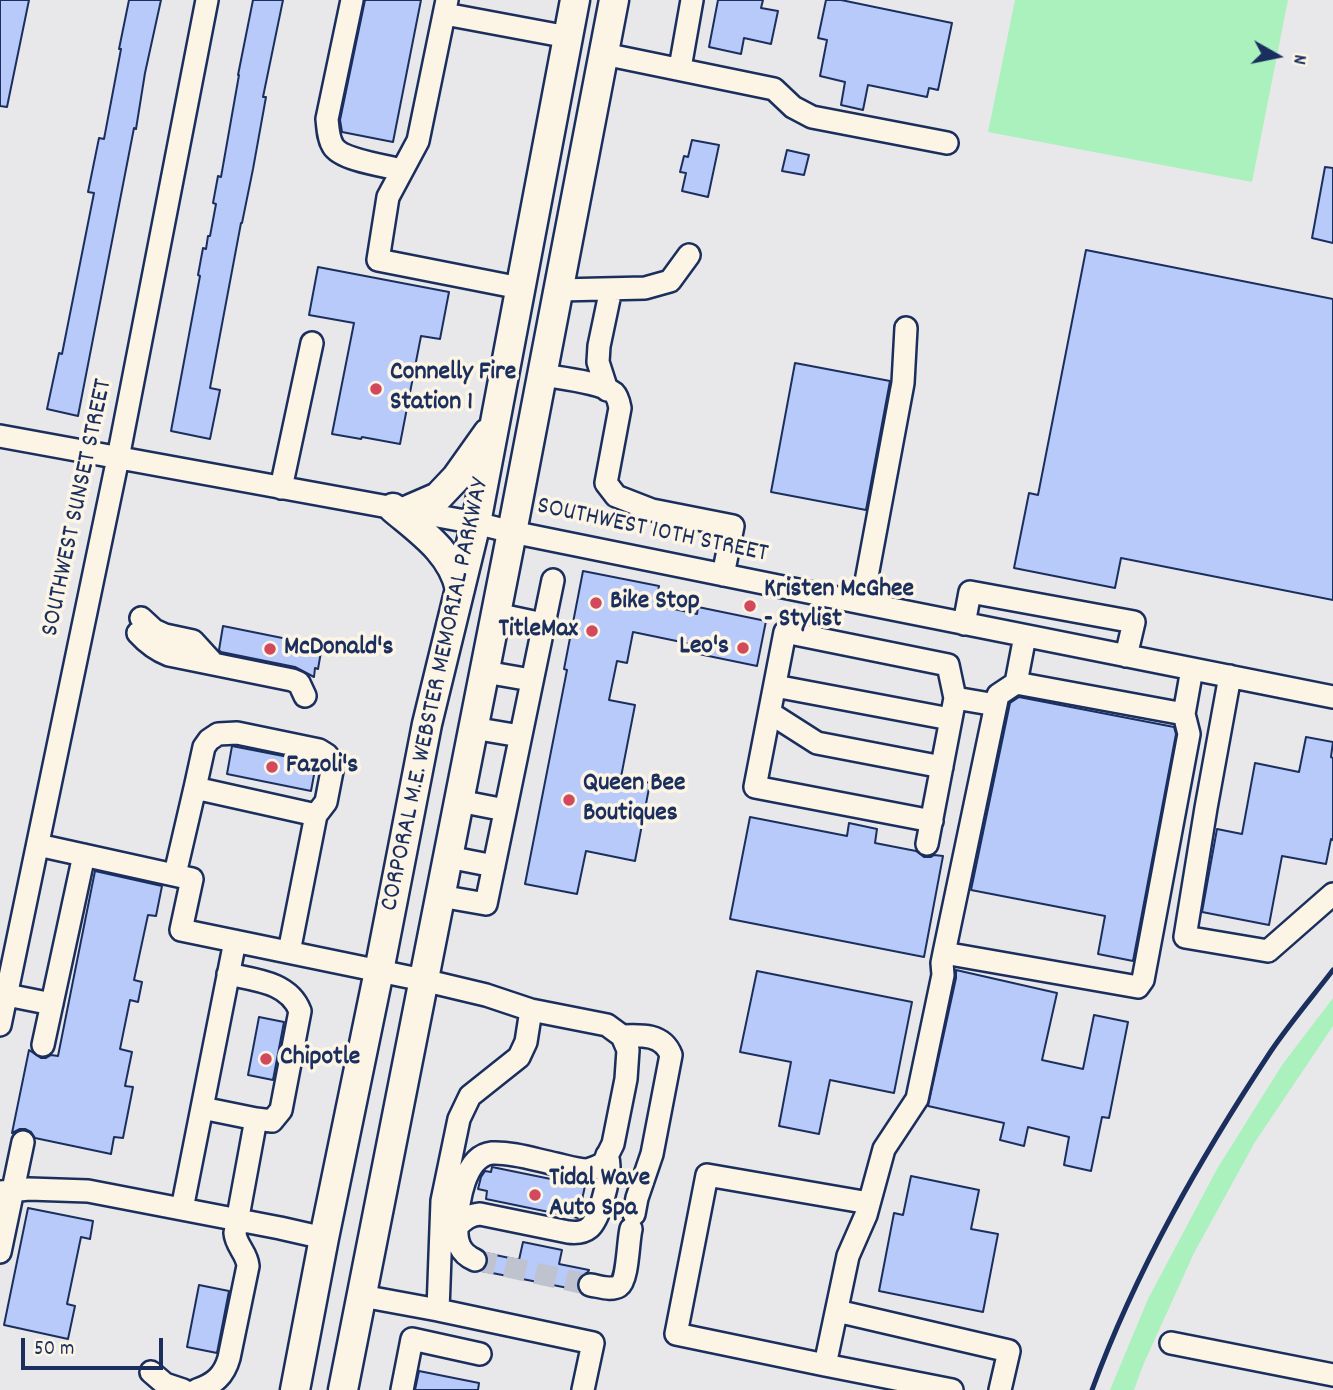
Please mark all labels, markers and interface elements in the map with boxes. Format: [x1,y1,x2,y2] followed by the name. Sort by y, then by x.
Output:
[1242,21,1312,91] north arrow
[1284,53,1312,66] text: N
[390,358,516,420] place label: Connelly Fire Station 1
[36,377,122,639] street label: SOUTHWEST SUNSET STREET
[368,381,384,397] marker: Connelly Fire Station 1
[376,476,498,914] street label: CORPORAL M.E. WEBSTER MEMORIAL PARKWAY
[534,492,770,572] street label: SOUTHWEST 10TH STREET
[764,575,914,636] place label: Kristen McGhee - Stylist
[610,587,700,619] place label: Bike Stop
[588,595,604,611] marker: Bike Stop
[742,598,758,614] marker: Kristen McGhee - Stylist
[499,615,578,647] place label: TitleMax
[584,623,600,639] marker: TitleMax
[679,632,729,664] place label: Leo's
[284,633,393,665] place label: McDonald's
[735,640,751,656] marker: Leo's
[262,641,278,657] marker: McDonald's
[286,751,358,783] place label: Fazoli's
[264,759,280,775] marker: Fazoli's
[583,769,685,830] place label: Queen Bee Boutiques
[561,792,577,808] marker: Queen Bee Boutiques
[280,1043,360,1075] place label: Chipotle
[258,1051,274,1067] marker: Chipotle
[549,1164,650,1226] place label: Tidal Wave Auto Spa
[527,1187,543,1203] marker: Tidal Wave Auto Spa
[24,1324,166,1368] scale bar
[34,1335,74,1365] text: 50 m

